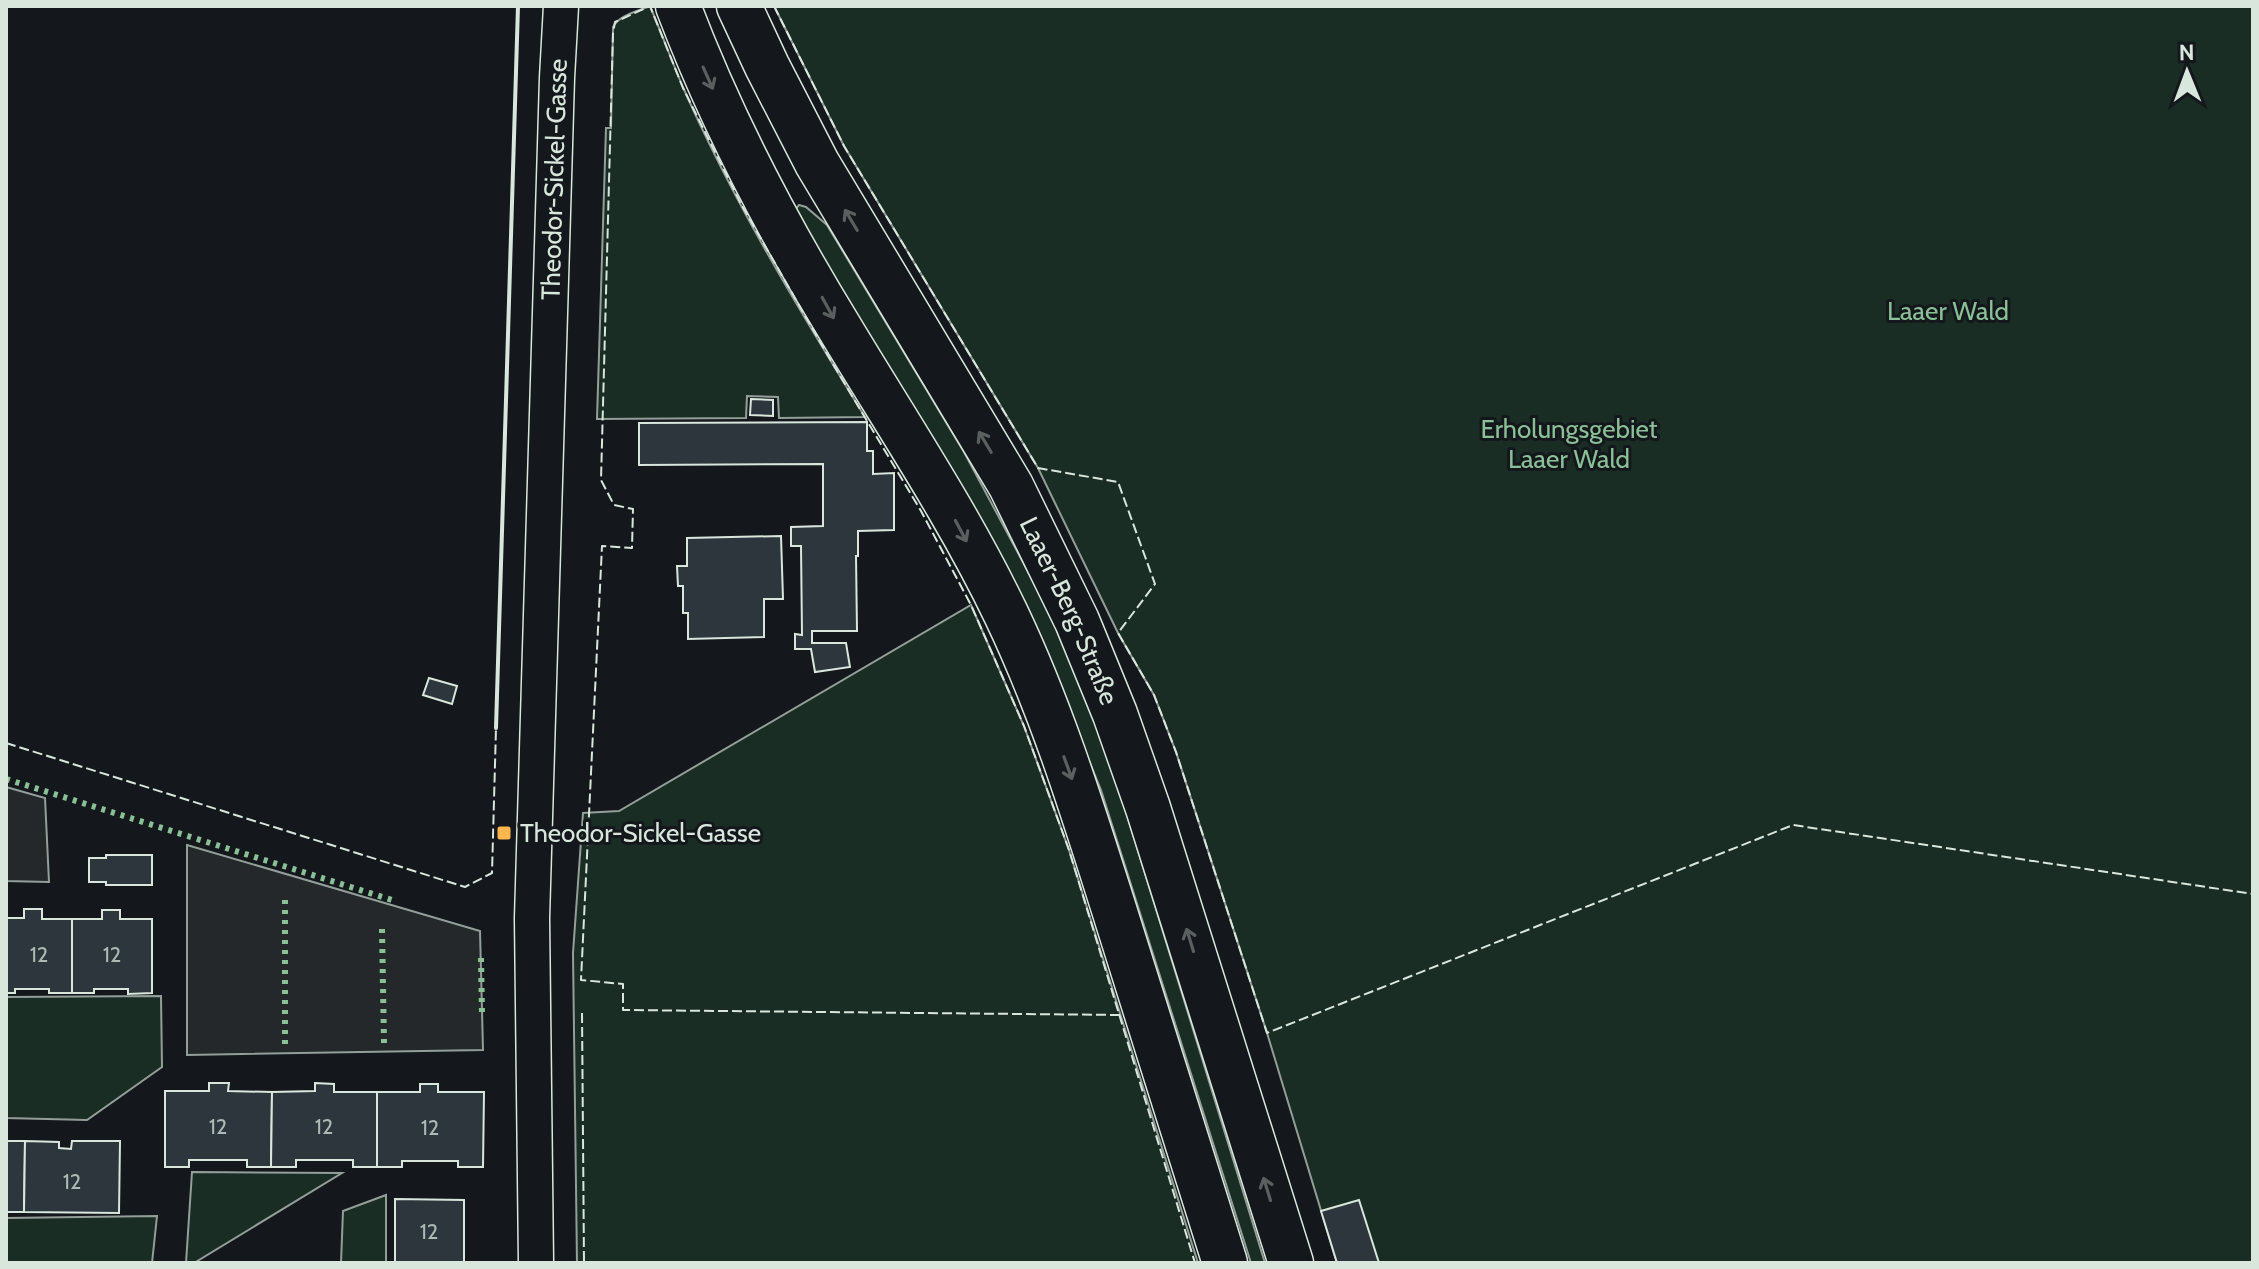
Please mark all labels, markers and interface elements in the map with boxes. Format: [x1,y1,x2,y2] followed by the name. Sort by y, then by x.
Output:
[2147,32,2227,112] north arrow
[2179,39,2195,66] text: N
[534,58,574,300] street label: Theodor-Sickel-Gasse
[702,65,717,90] one-way arrow
[843,209,859,232] one-way arrow
[1887,295,2009,327] park label: Laaer Wald
[821,296,836,320] one-way arrow
[1480,413,1658,475] park label: Erholungsgebiet Laaer Wald
[977,431,993,454] one-way arrow
[1013,512,1125,709] street label: Laaer-Berg-Straße
[954,519,970,543] one-way arrow
[1061,755,1076,780] one-way arrow
[520,817,761,849] place label: Theodor-Sickel-Gasse
[495,824,513,842] marker: Theodor-Sickel-Gasse
[1182,928,1197,954] one-way arrow
[30,941,48,968] house number: 12
[103,941,121,968] house number: 12
[209,1113,227,1140] house number: 12
[315,1113,333,1140] house number: 12
[421,1114,439,1141] house number: 12
[63,1168,81,1195] house number: 12
[1259,1176,1274,1201] one-way arrow
[420,1218,438,1245] house number: 12

